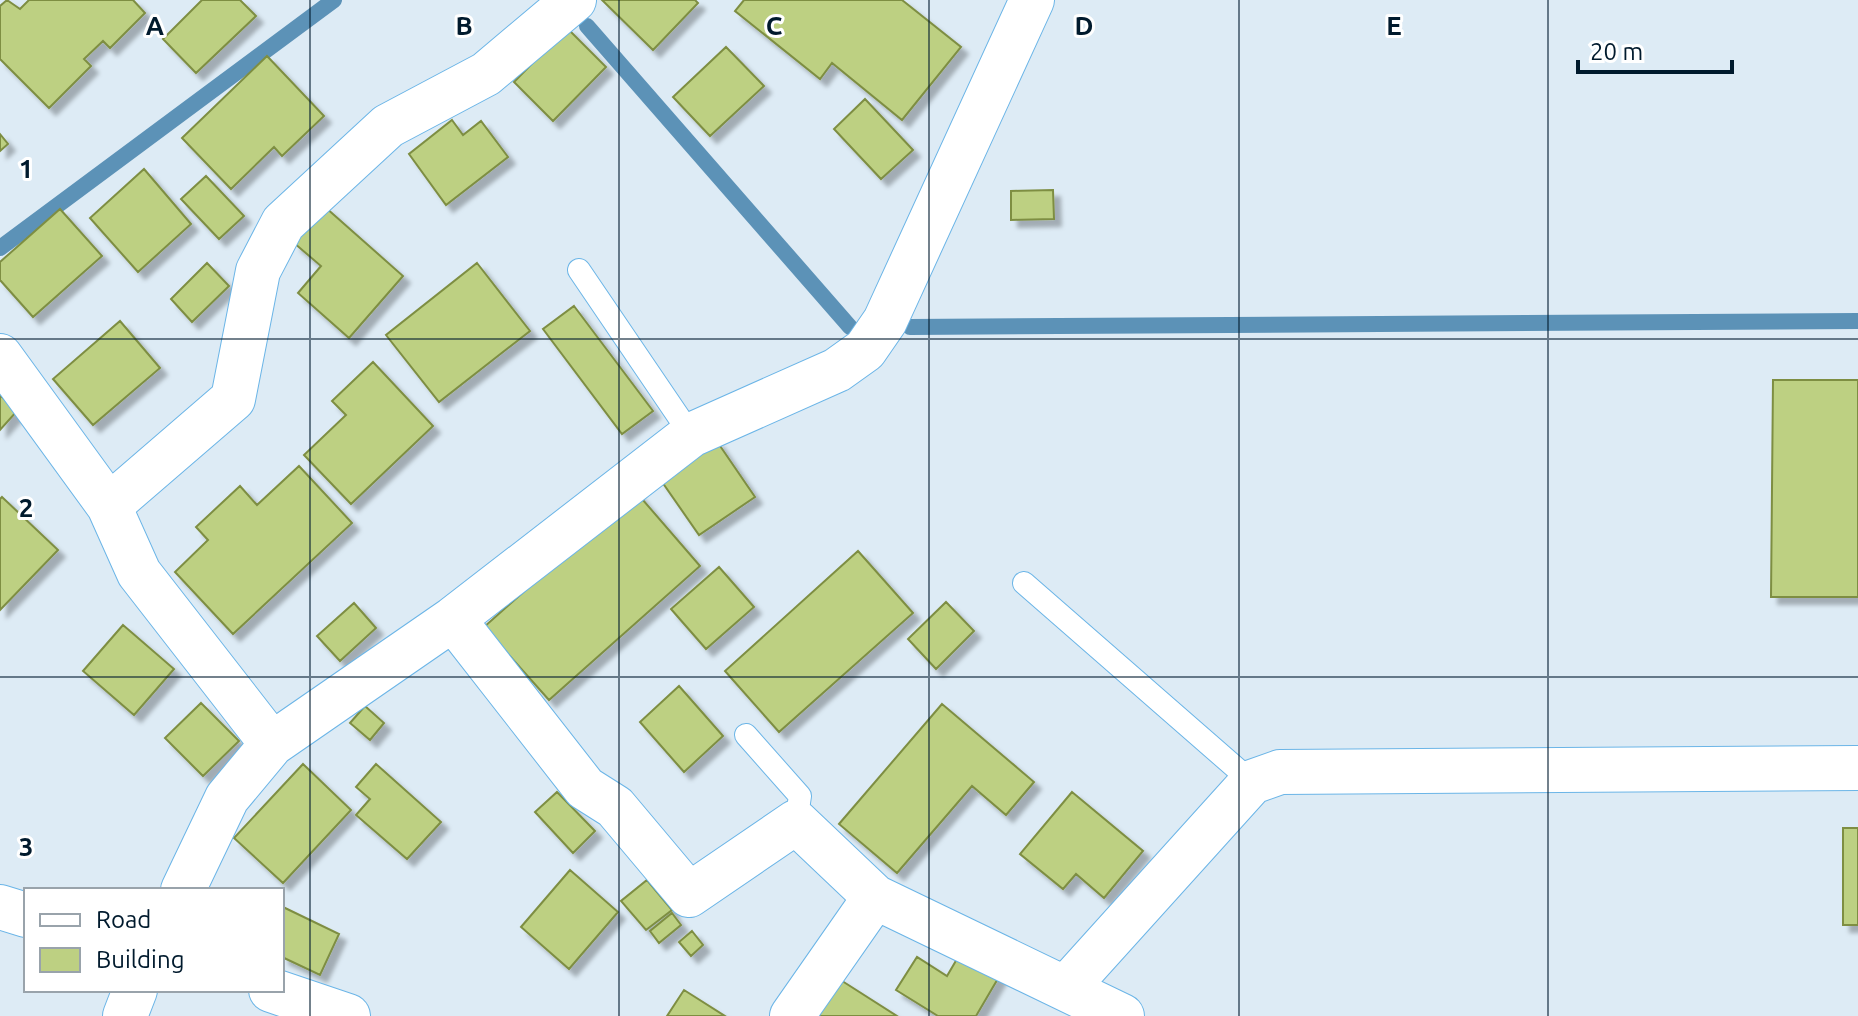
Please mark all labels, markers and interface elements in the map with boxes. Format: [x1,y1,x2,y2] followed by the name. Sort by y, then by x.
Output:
[146,11,165,40] text: A
[455,11,473,40] text: B
[766,11,783,40] text: C
[1075,11,1093,40] text: D
[1386,11,1402,40] text: E
[1578,24,1732,74] scale bar
[1590,38,1643,65] text: 20 m
[19,154,33,183] text: 1
[19,493,33,522] text: 2
[19,832,33,861] text: 3
[24,888,284,992] legend
[96,906,151,933] text: Road
[96,946,184,973] text: Building

